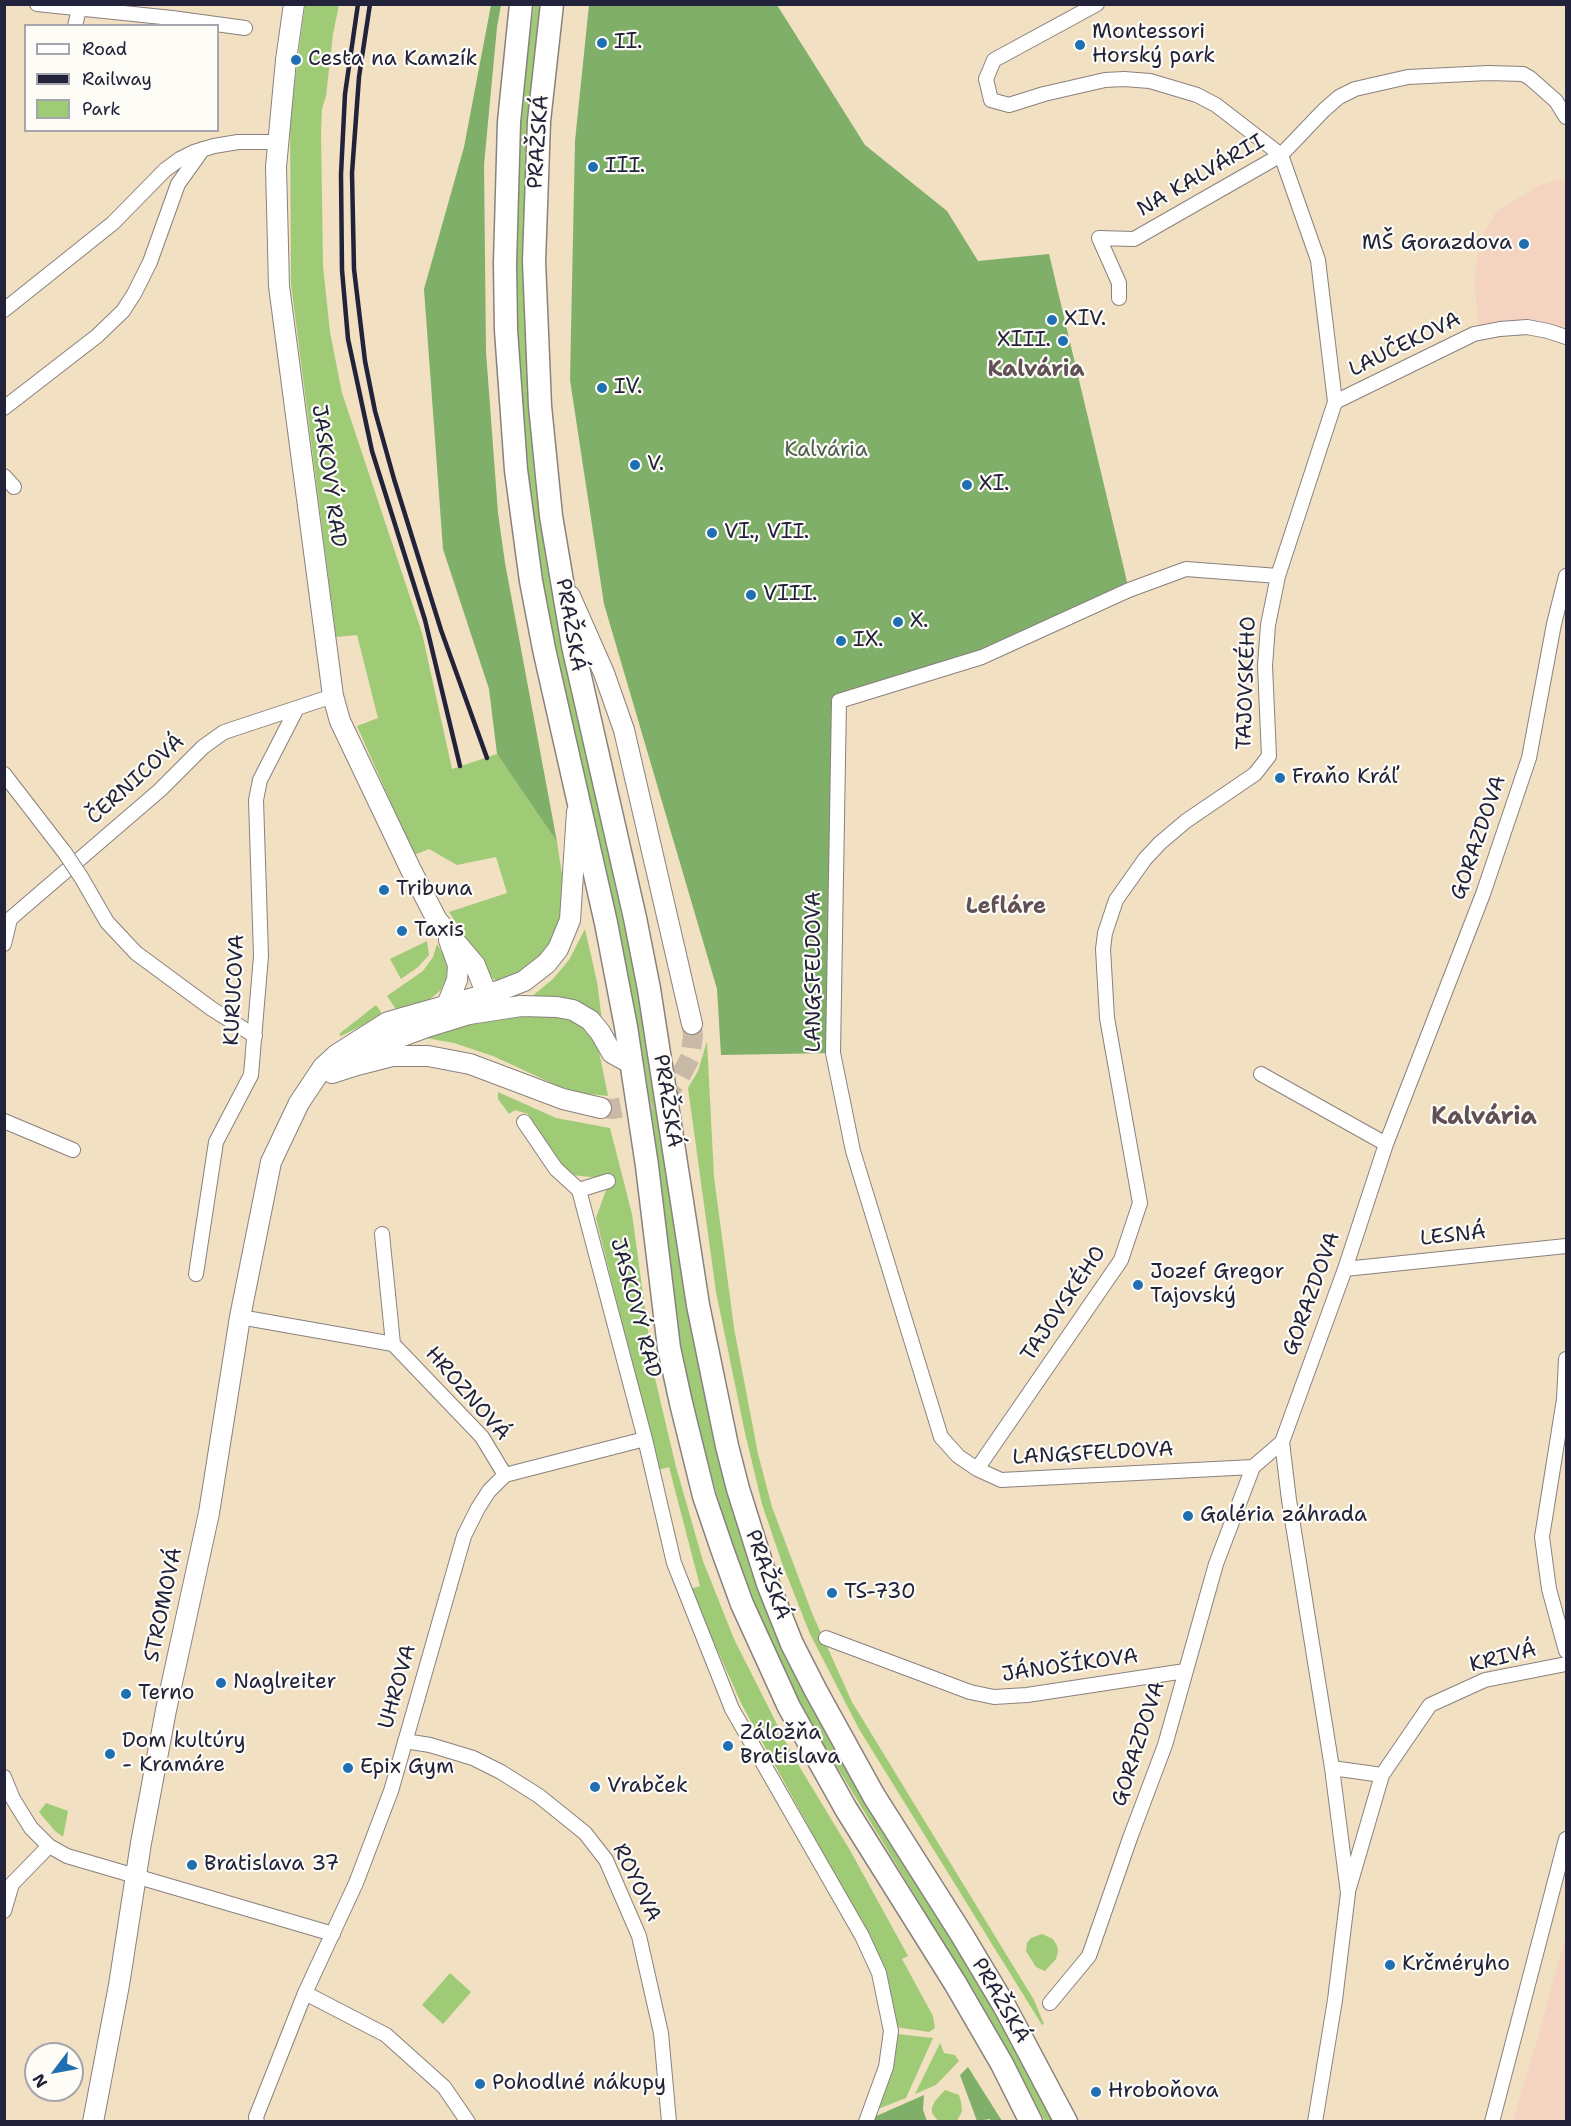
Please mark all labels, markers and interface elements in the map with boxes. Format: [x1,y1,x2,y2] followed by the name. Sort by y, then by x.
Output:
[1092,20,1215,70] place label: Montessori Horský park
[24,24,219,132] legend
[614,30,642,56] place label: II.
[595,36,609,50] marker: II.
[82,37,127,61] text: Road
[1073,38,1087,52] marker: Montessori Horský park
[308,47,478,73] place label: Cesta na Kamzík
[289,53,303,67] marker: Cesta na Kamzík
[82,67,152,91] text: Railway
[523,94,555,190] street label: PRAŽSKÁ
[82,97,121,121] text: Park
[1133,129,1269,223] street label: NA KALVÁRII
[605,154,645,180] place label: III.
[586,160,600,174] marker: III.
[1362,231,1512,257] place label: MŠ Gorazdova
[1517,237,1531,251] marker: MŠ Gorazdova
[1064,307,1106,333] place label: XIV.
[1345,307,1465,383] street label: LAUČEKOVA
[1045,313,1059,327] marker: XIV.
[997,328,1051,354] place label: XIII.
[1056,334,1070,348] marker: XIII.
[987,357,1085,383] district label: Kalvária
[614,375,642,401] place label: IV.
[595,381,609,395] marker: IV.
[306,403,350,549] street label: JASKOVÝ RAD
[784,438,868,464] park label: Kalvária
[647,452,664,478] place label: V.
[628,458,642,472] marker: V.
[979,472,1009,498] place label: XI.
[960,478,974,492] marker: XI.
[724,520,809,546] place label: VI., VII.
[705,526,719,540] marker: VI., VII.
[549,577,591,673] street label: PRAŽSKÁ
[763,582,817,608] place label: VIII.
[744,588,758,602] marker: VIII.
[910,609,928,635] place label: X.
[891,615,905,629] marker: X.
[1232,616,1262,750] street label: TAJOVSKÉHO
[853,628,884,654] place label: IX.
[834,634,848,648] marker: IX.
[82,730,190,830] street label: ČERNICOVÁ
[1292,765,1398,791] place label: Fraňo Kráľ
[1273,771,1287,785] marker: Fraňo Kráľ
[1446,773,1512,903] street label: GORAZDOVA
[396,877,472,903] place label: Tribuna
[377,883,391,897] marker: Tribuna
[802,891,828,1053] street label: LANGSFELDOVA
[966,894,1046,920] district label: Lefláre
[414,918,464,944] place label: Taxis
[395,924,409,938] marker: Taxis
[220,934,250,1046] street label: KURUCOVA
[647,1053,687,1149] street label: PRAŽSKÁ
[1431,1104,1537,1132] district label: Kalvária
[1419,1220,1487,1252] street label: LESNÁ
[1278,1229,1346,1359] street label: GORAZDOVA
[604,1235,666,1381] street label: JASKOVÝ RAD
[1016,1242,1112,1366] street label: TAJOVSKÉHO
[1150,1260,1285,1310] place label: Jozef Gregor Tajovský
[1131,1278,1145,1292] marker: Jozef Gregor Tajovský
[419,1342,515,1446] street label: HROZNOVÁ
[1012,1437,1174,1471] street label: LANGSFELDOVA
[1200,1503,1367,1529] place label: Galéria záhrada
[1181,1509,1195,1523] marker: Galéria záhrada
[739,1527,795,1623] street label: PRAŽSKÁ
[140,1545,188,1665] street label: STROMOVÁ
[844,1580,916,1606] place label: TS-730
[825,1586,839,1600] marker: TS-730
[1467,1638,1539,1678] street label: KRIVÁ
[374,1642,422,1732] street label: UHROVA
[1000,1644,1140,1688] street label: JÁNOŠÍKOVA
[233,1670,336,1696] place label: Naglreiter
[214,1676,228,1690] marker: Naglreiter
[1107,1678,1171,1810] street label: GORAZDOVA
[138,1681,195,1707] place label: Terno
[119,1687,133,1701] marker: Terno
[740,1721,840,1771] place label: Záložňa Bratislava
[122,1729,246,1779] place label: Dom kultúry - Kramáre
[721,1739,735,1753] marker: Záložňa Bratislava
[103,1747,117,1761] marker: Dom kultúry - Kramáre
[360,1755,454,1781] place label: Epix Gym
[341,1761,355,1775] marker: Epix Gym
[607,1774,688,1800] place label: Vrabček
[588,1780,602,1794] marker: Vrabček
[606,1840,666,1926] street label: ROYOVA
[204,1852,339,1878] place label: Bratislava 37
[185,1858,199,1872] marker: Bratislava 37
[1402,1952,1510,1978] place label: Krčméryho
[966,1954,1034,2048] street label: PRAŽSKÁ
[1383,1958,1397,1972] marker: Krčméryho
[24,2042,84,2102] north arrow
[28,2070,52,2092] text: N
[492,2071,666,2097] place label: Pohodlné nákupy
[473,2077,487,2091] marker: Pohodlné nákupy
[1108,2079,1219,2105] place label: Hroboňova
[1089,2085,1103,2099] marker: Hroboňova

